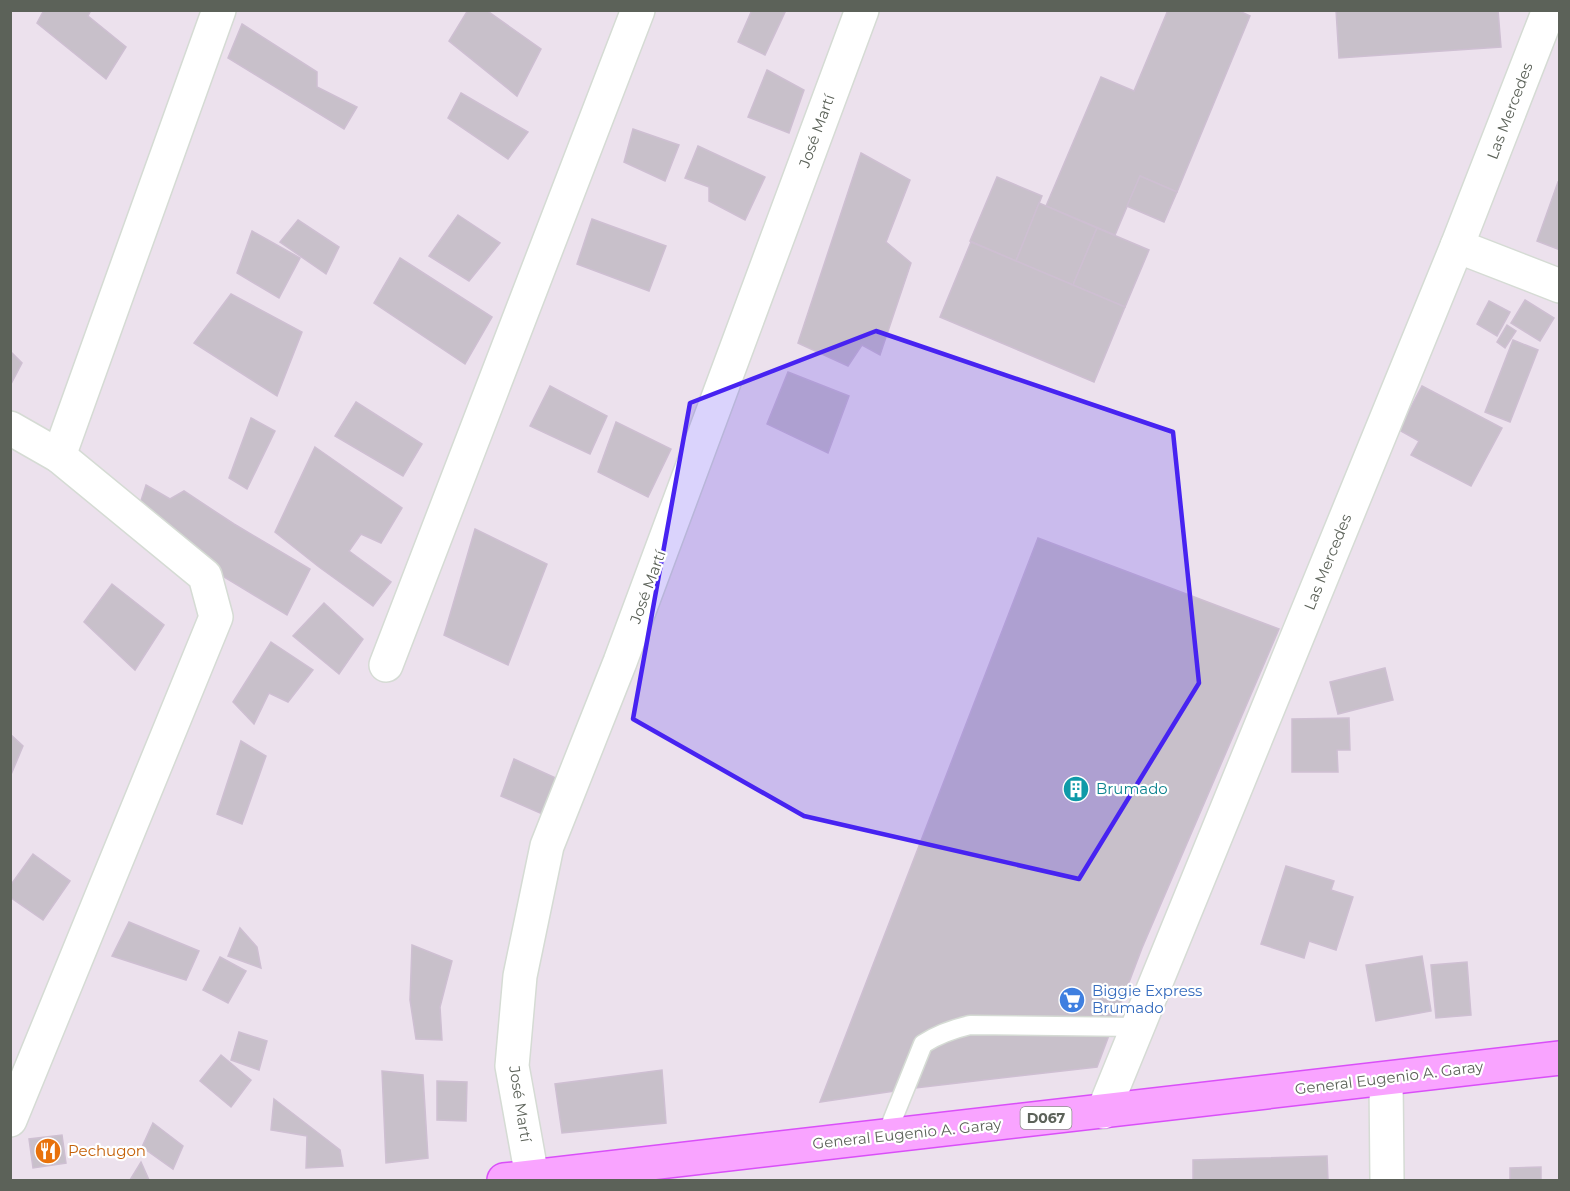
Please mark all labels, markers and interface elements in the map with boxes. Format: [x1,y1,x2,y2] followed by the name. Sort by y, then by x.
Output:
[1482,60,1537,162] street label: Las Mercedes
[794,91,839,171] street label: José Martí
[1300,511,1355,613] street label: Las Mercedes
[625,547,670,627] street label: José Martí
[1061,774,1091,804] building icon: Brumado
[1096,779,1168,798] place label: Brumado
[1092,981,1202,1017] place label: Biggie Express Brumado
[1057,985,1087,1015] supermarket icon: Biggie Express Brumado
[1294,1056,1485,1099] street label: General Eugenio A. Garay
[505,1064,536,1144] street label: José Martí
[1020,1107,1072,1129] road number: D067
[812,1114,1003,1153] street label: General Eugenio A. Garay
[33,1136,63,1166] restaurant icon: Pechugon
[68,1141,146,1160] place label: Pechugon

